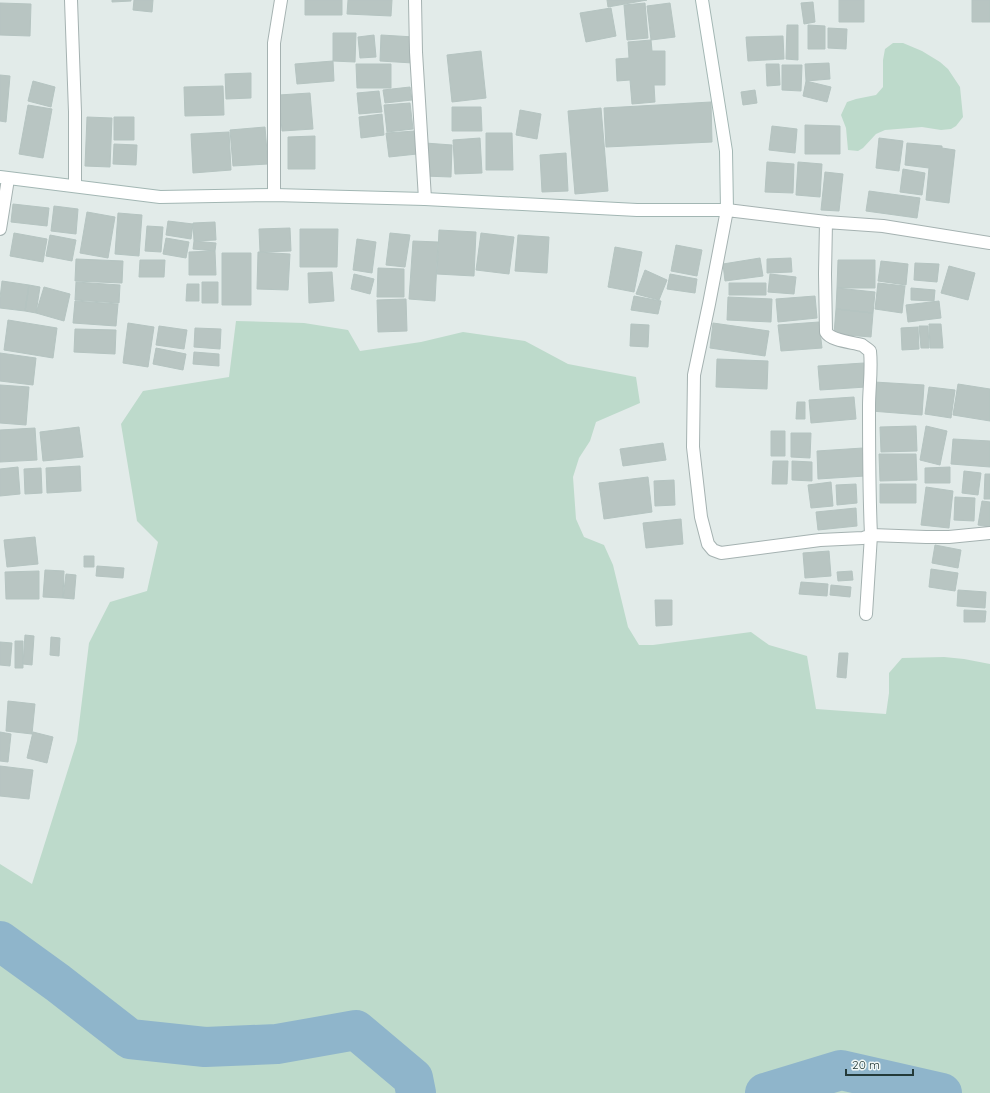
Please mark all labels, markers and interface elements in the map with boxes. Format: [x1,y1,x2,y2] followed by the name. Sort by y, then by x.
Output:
[846,1051,913,1077] scale bar
[852,1057,880,1072] text: 20 m

